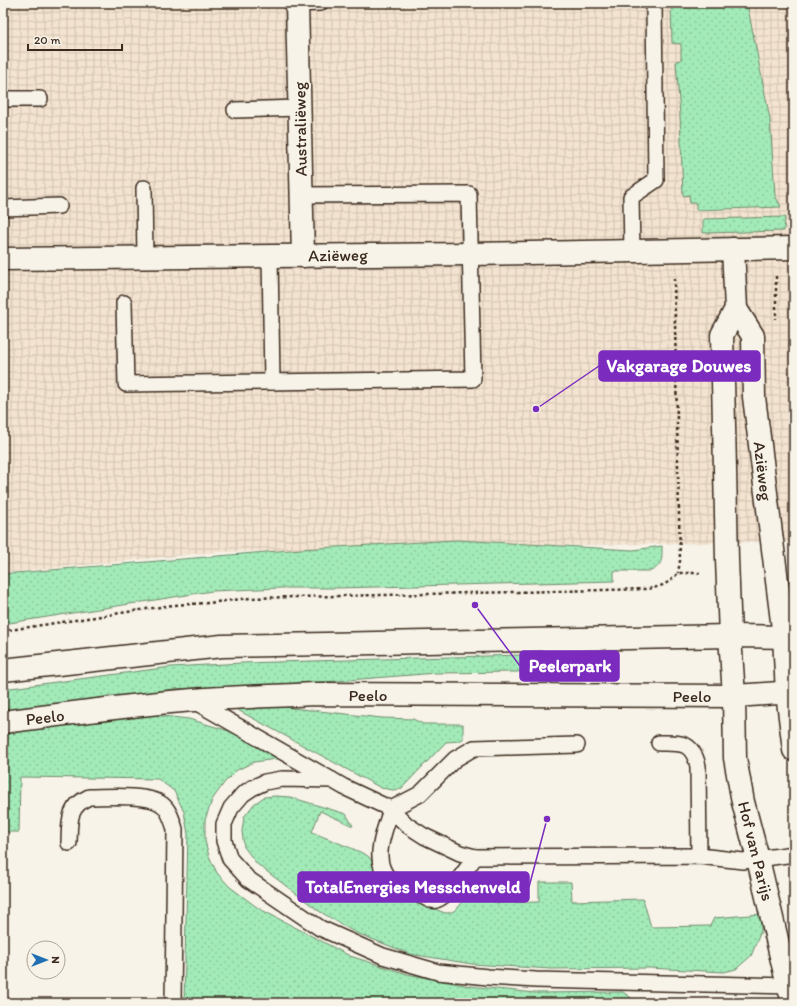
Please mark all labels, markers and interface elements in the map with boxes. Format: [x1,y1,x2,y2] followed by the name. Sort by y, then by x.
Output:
[28,26,122,52] scale bar
[34,33,61,47] text: 20 m
[289,81,311,177] street label: Australiëweg
[308,244,368,266] street label: Aziëweg
[599,351,760,381] callout: Vakgarage Douwes
[607,355,751,377] text: Vakgarage Douwes
[749,440,777,502] street label: Aziëweg
[520,651,619,681] callout: Peelerpark
[529,655,612,677] text: Peelerpark
[349,685,387,705] street label: Peelo
[673,686,711,706] street label: Peelo
[25,705,65,729] street label: Peelo
[734,799,778,903] street label: Hof van Parijs
[298,872,529,902] callout: TotalEnergies Messchenveld
[304,876,521,898] text: TotalEnergies Messchenveld
[26,940,66,980] north arrow
[49,956,62,964] text: N

